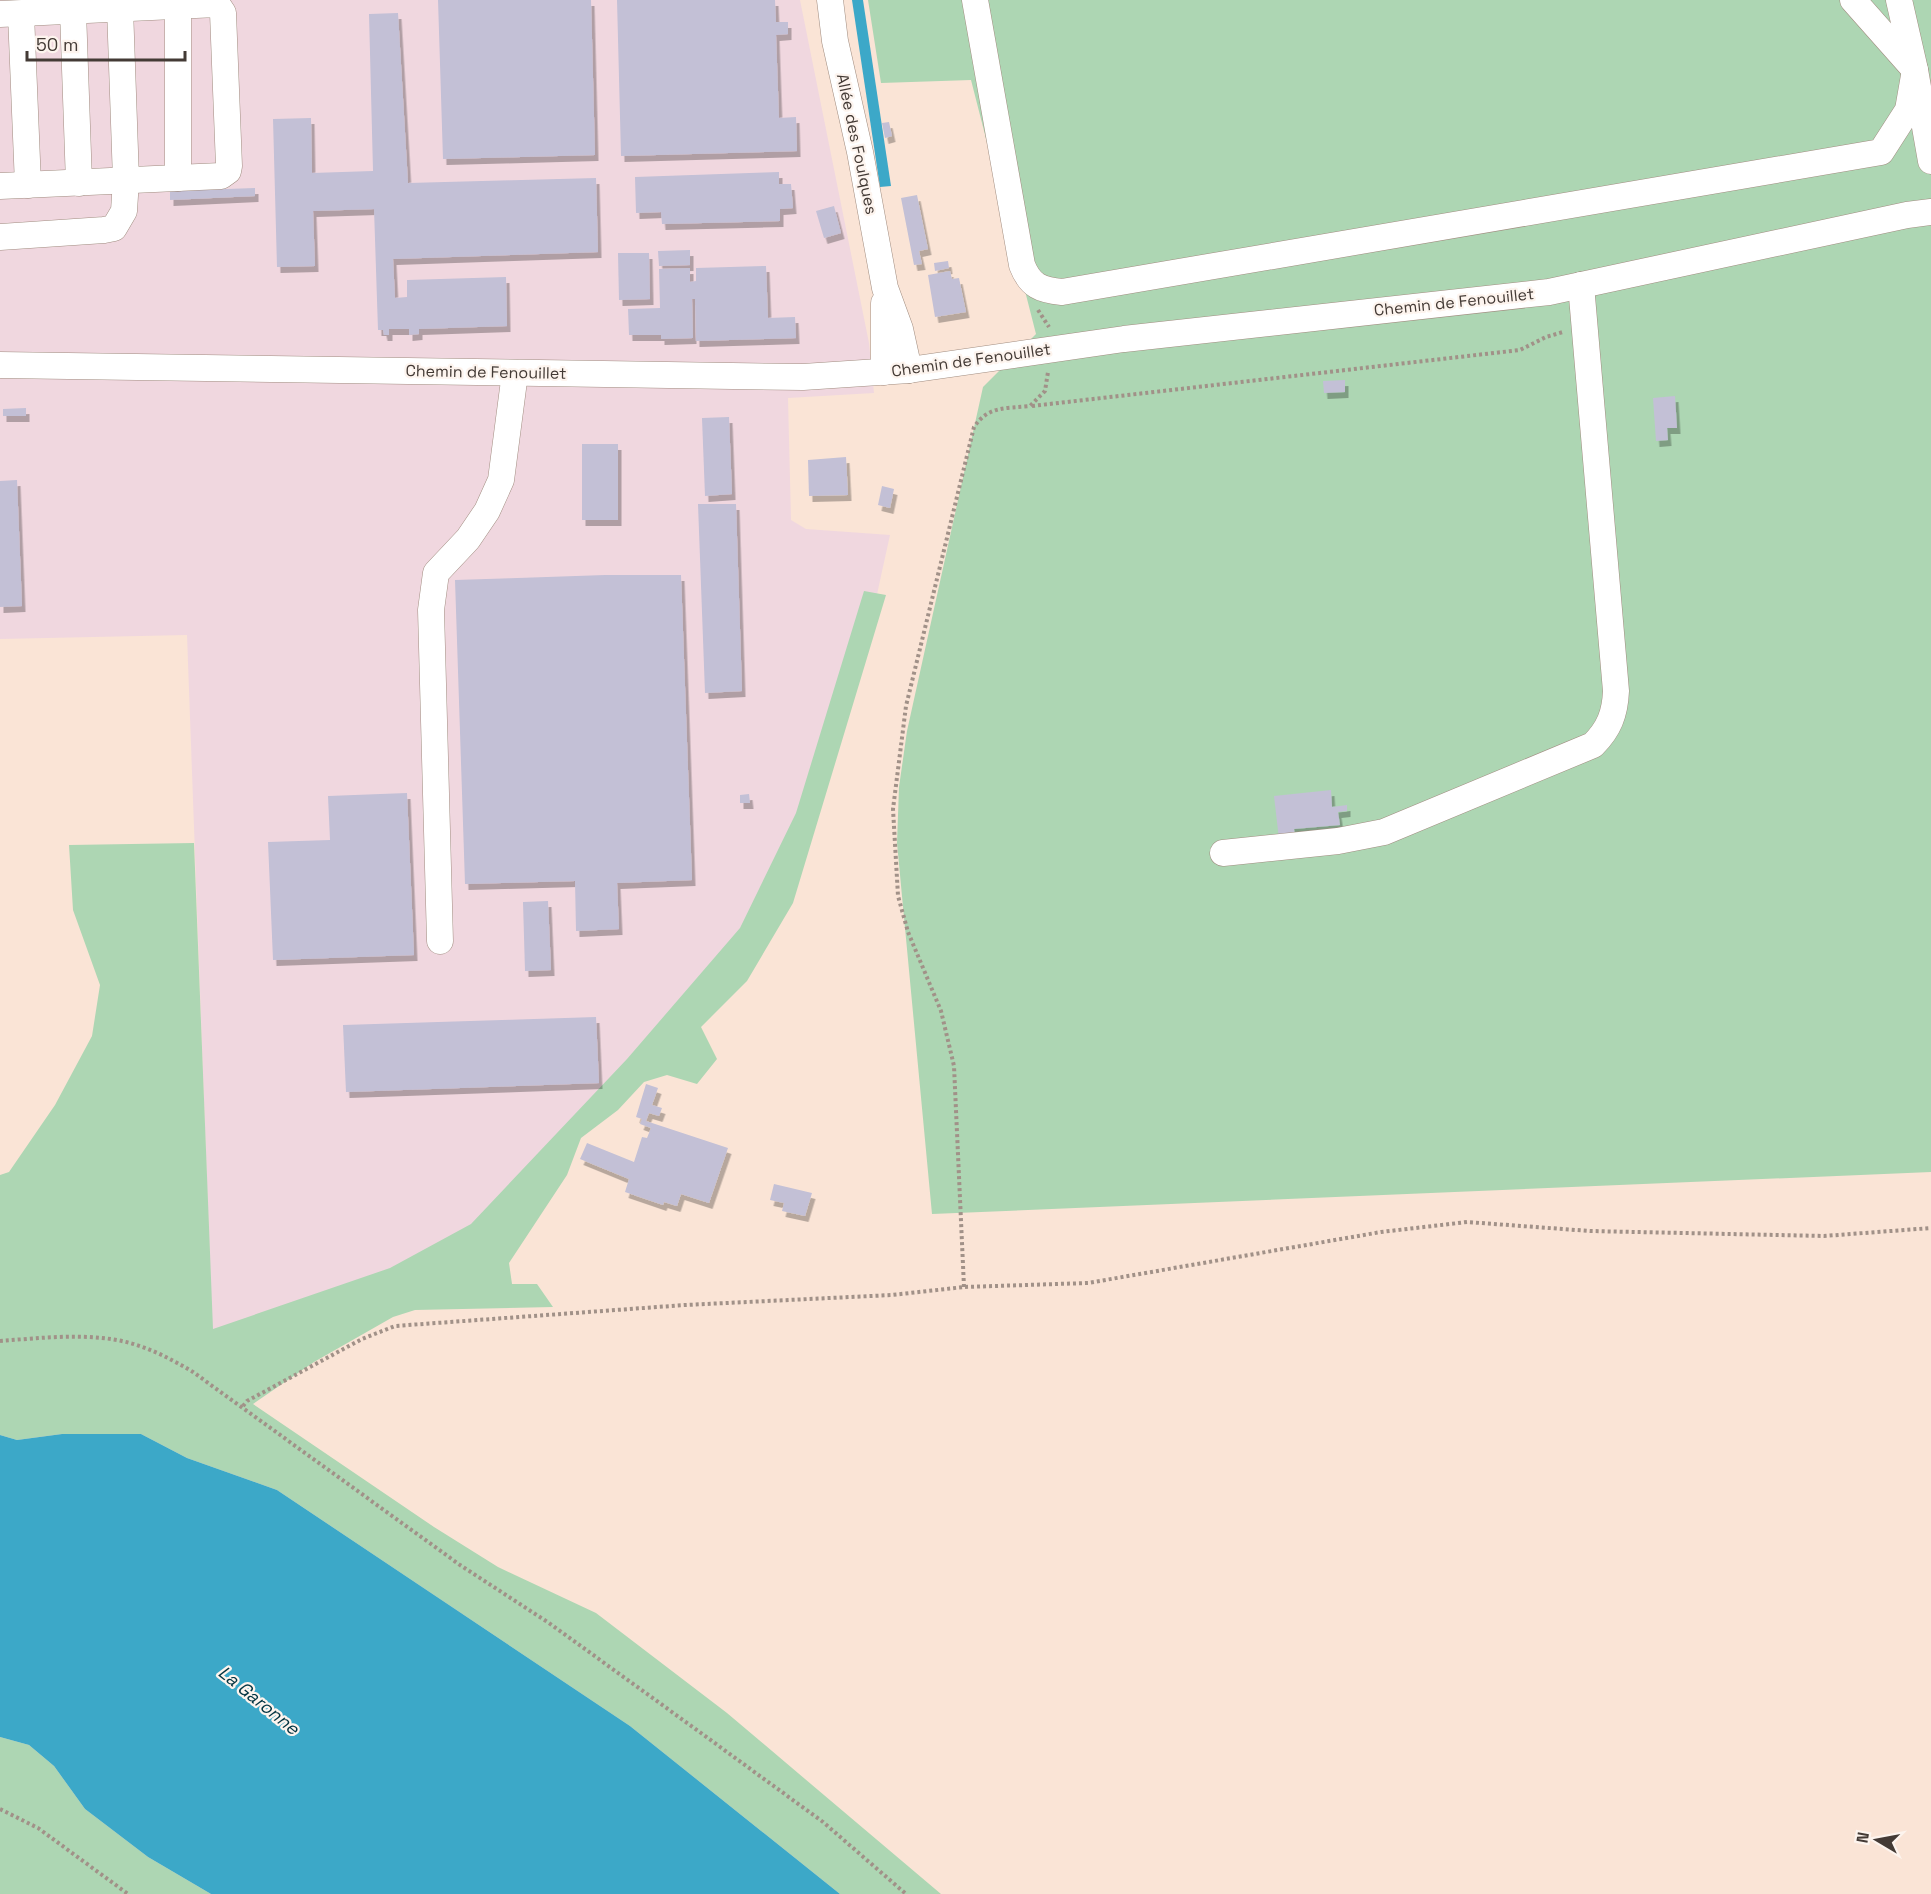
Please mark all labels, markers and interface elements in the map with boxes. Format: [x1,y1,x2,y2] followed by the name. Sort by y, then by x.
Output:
[27,24,184,62] scale bar
[36,33,78,56] text: 50 m
[832,72,882,216] street label: Allée des Foulques
[1373,283,1535,321] street label: Chemin de Fenouillet
[890,338,1052,382] street label: Chemin de Fenouillet
[405,360,567,384] street label: Chemin de Fenouillet
[214,1660,305,1740] water label: La Garonne
[1847,1810,1907,1870] north arrow
[1851,1830,1874,1845] text: N

